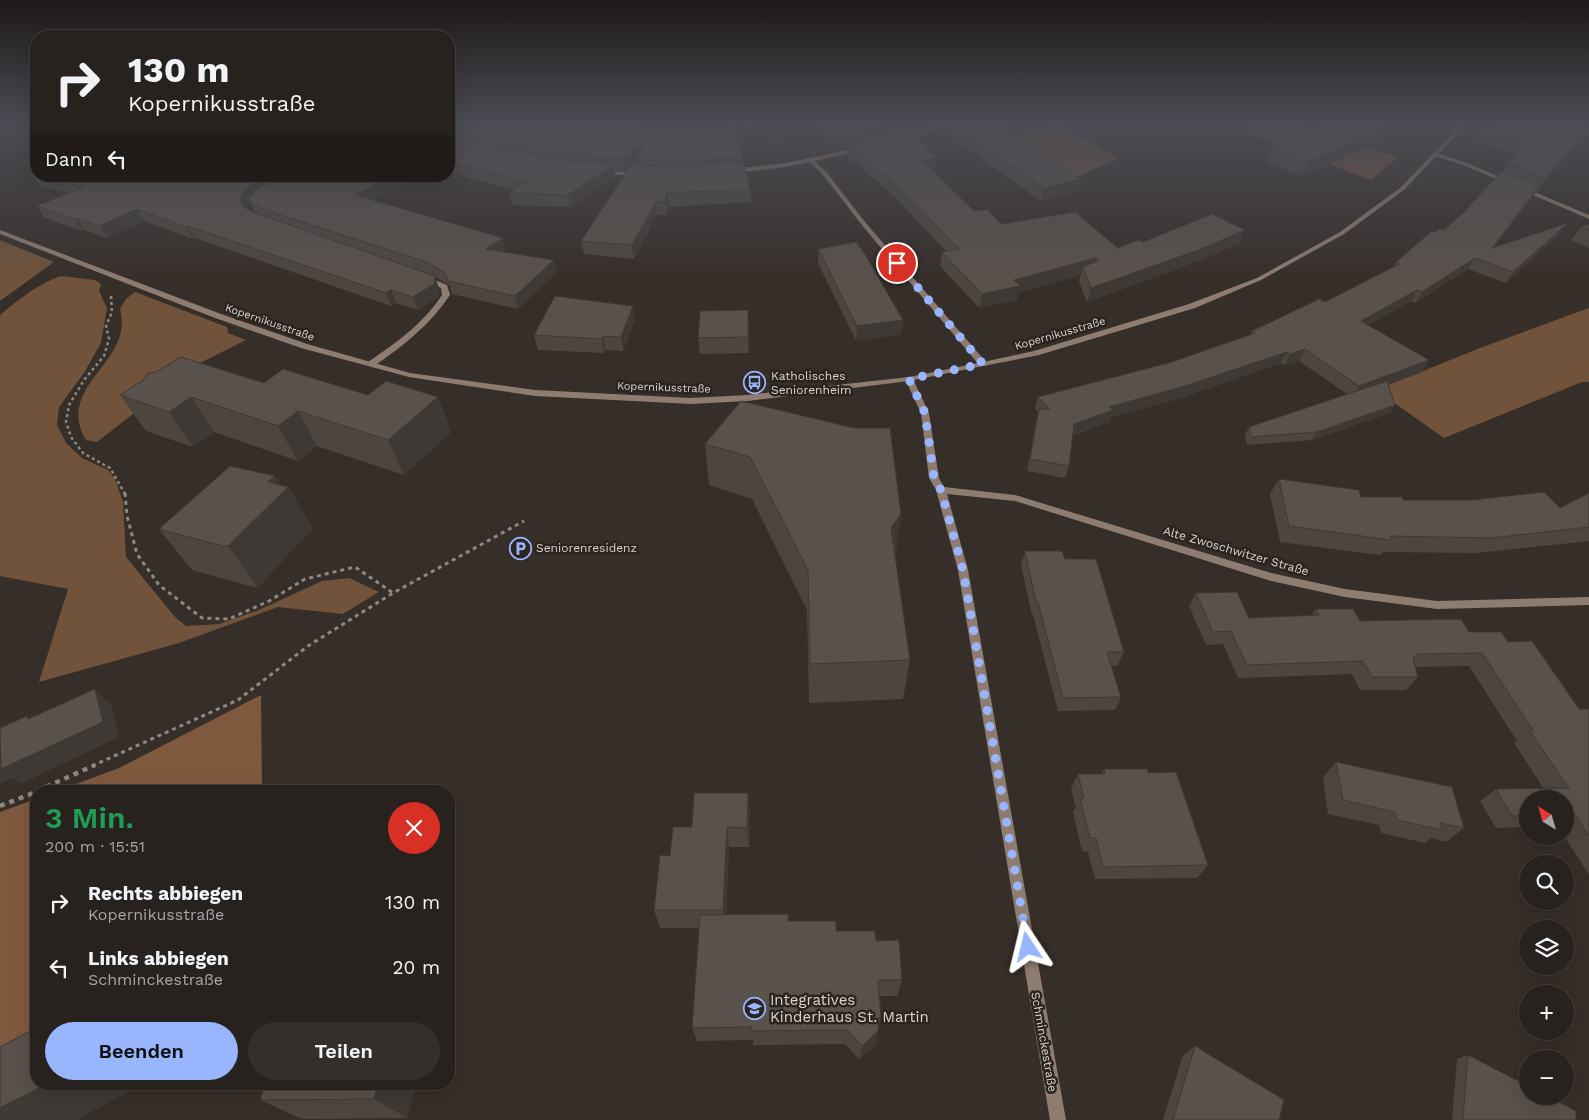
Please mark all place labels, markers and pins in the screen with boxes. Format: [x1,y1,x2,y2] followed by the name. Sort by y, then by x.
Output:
[876,242,918,284] pin
[771,369,851,397] place label: Katholisches Seniorenheim
[743,371,767,395] bus stop icon: Katholisches Seniorenheim
[508,536,532,560] parking icon: Seniorenresidenz
[536,541,637,555] place label: Seniorenresidenz
[770,991,929,1026] place label: Integratives Kinderhaus St. Martin
[742,997,766,1021] school or university icon: Integratives Kinderhaus St. Martin

